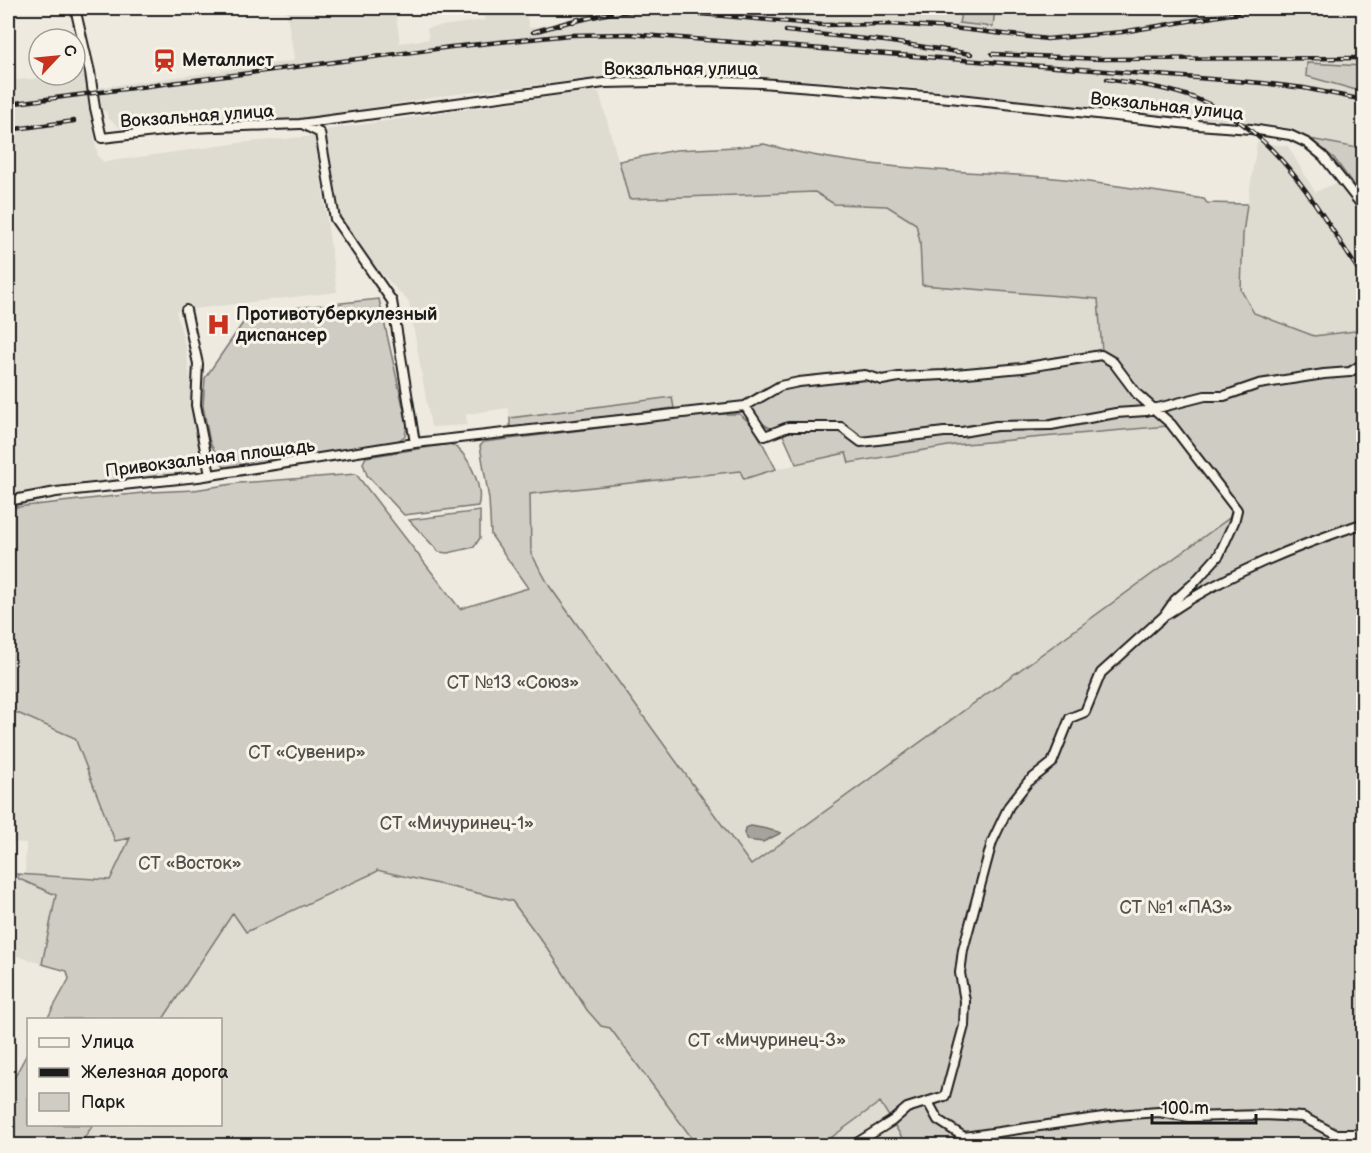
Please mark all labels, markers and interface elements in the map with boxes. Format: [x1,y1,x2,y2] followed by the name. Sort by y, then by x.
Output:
[27,27,87,87] north arrow
[58,42,80,60] text: С
[151,47,177,73] station icon: Металлист
[182,50,274,71] place label: Металлист
[604,59,759,80] street label: Вокзальная улица
[1089,88,1245,125] street label: Вокзальная улица
[119,101,275,132] street label: Вокзальная улица
[235,304,438,346] place label: Противотуберкулезный диспансер
[205,311,231,337] hospital icon: Противотуберкулезный диспансер
[104,435,316,482] street label: Привокзальная площадь
[447,672,579,693] park label: СТ №13 «Союз»
[248,742,366,763] park label: СТ «Сувенир»
[380,813,534,834] park label: СТ «Мичуринец-1»
[138,853,242,874] park label: СТ «Восток»
[1119,897,1233,918] park label: СТ №1 «ПАЗ»
[27,1018,222,1126] legend
[688,1030,846,1051] park label: СТ «Мичуринец-3»
[81,1032,135,1053] text: Улица
[81,1062,229,1083] text: Железная дорога
[1152,1087,1256,1125] scale bar
[81,1092,125,1113] text: Парк
[1161,1098,1209,1119] text: 100 m

